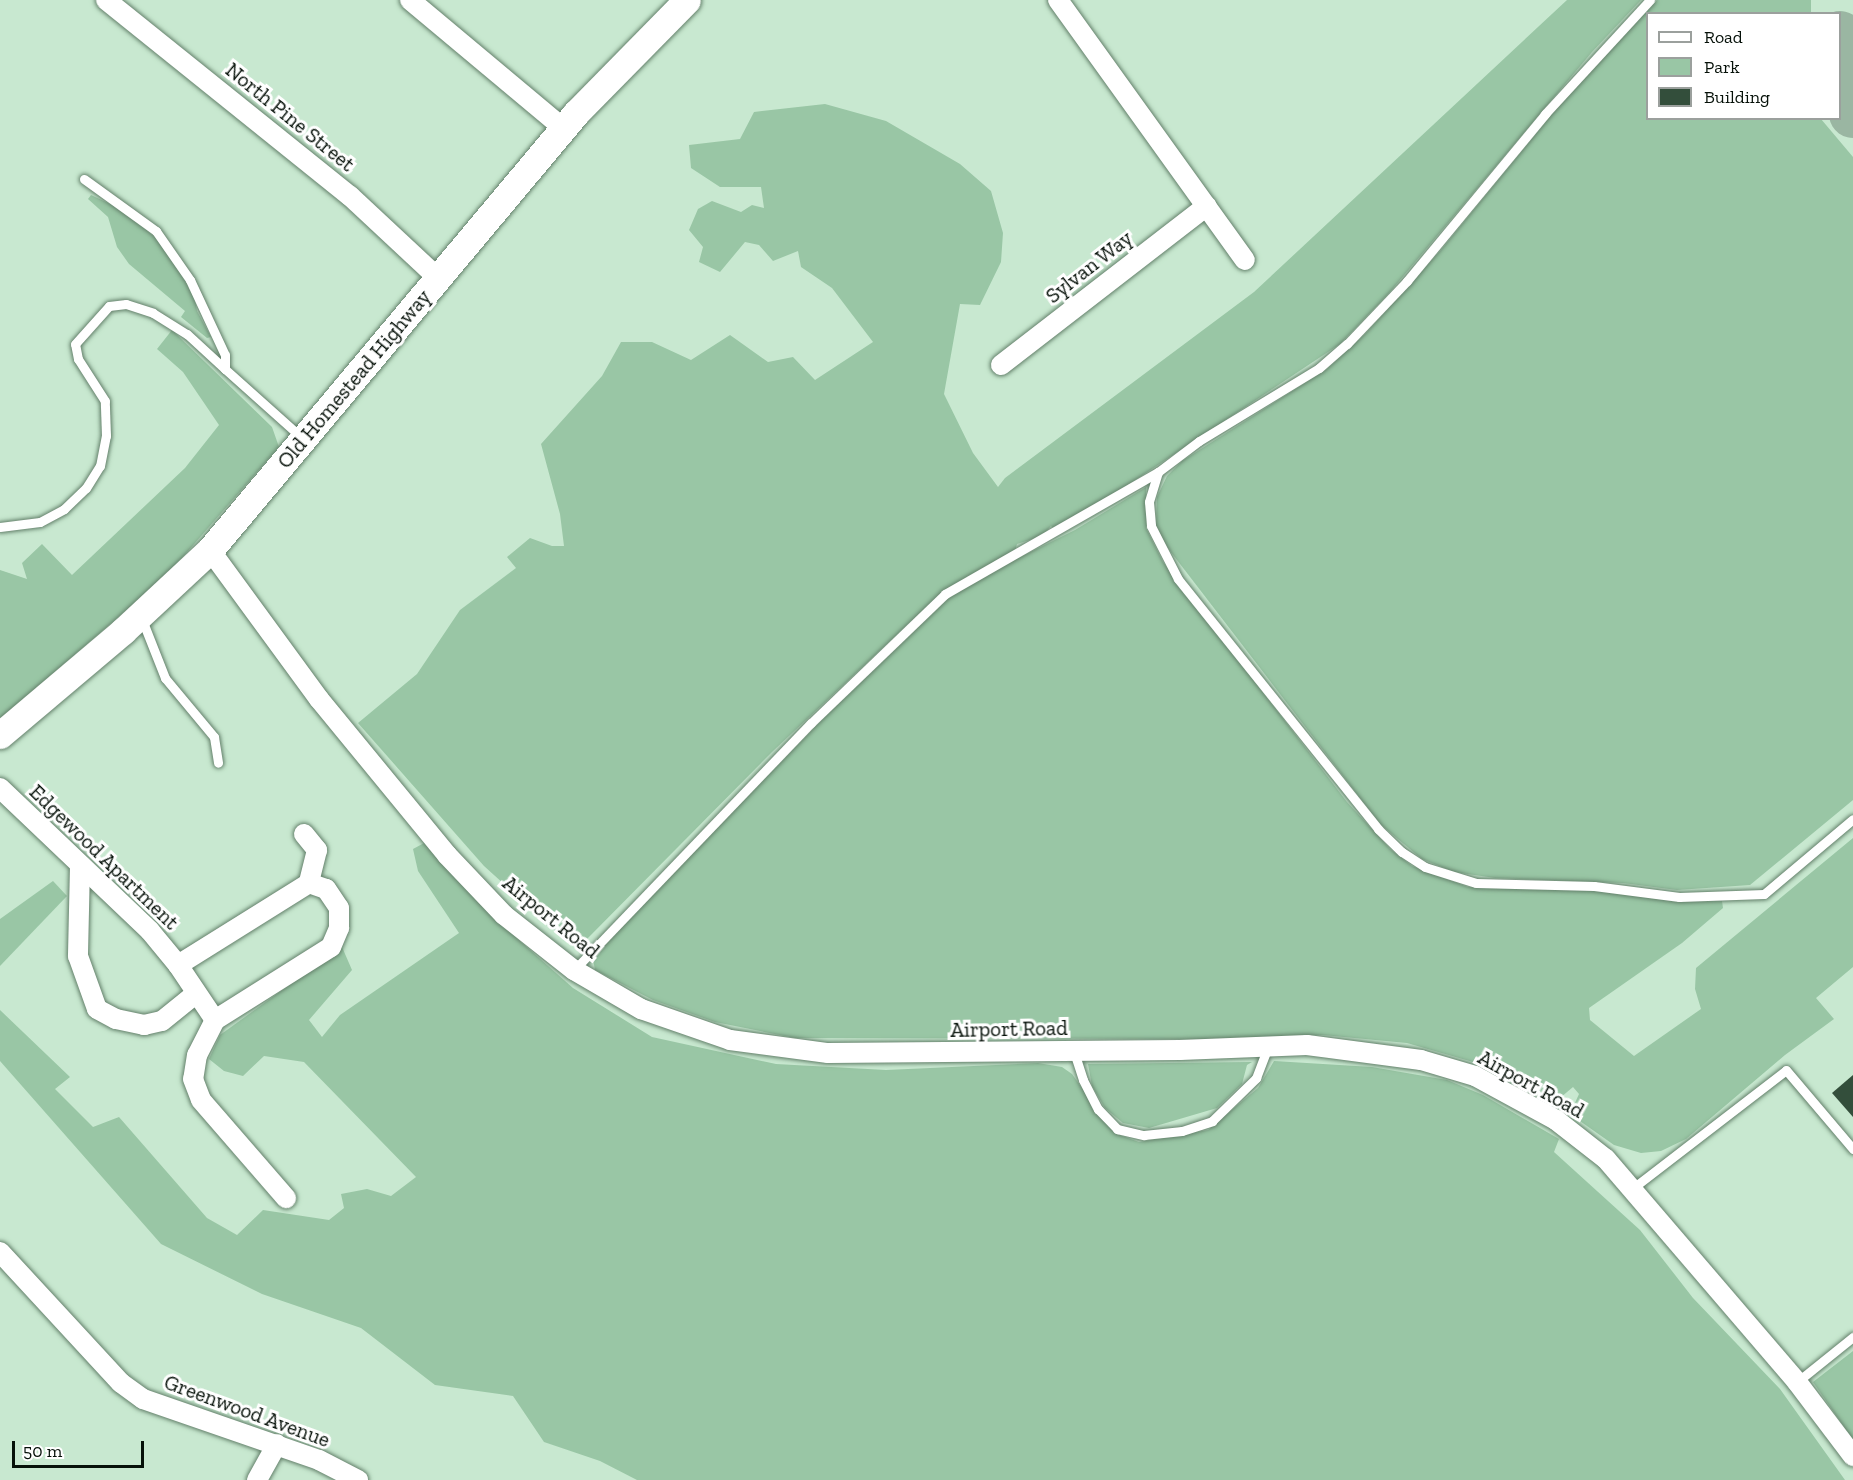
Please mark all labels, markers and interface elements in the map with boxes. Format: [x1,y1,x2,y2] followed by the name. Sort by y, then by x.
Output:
[1646,12,1841,120] legend
[1704,26,1743,48] text: Road
[1704,56,1740,78] text: Park
[220,57,360,177] street label: North Pine Street
[1704,86,1770,108] text: Building
[1040,225,1138,309] street label: Sylvan Way
[272,285,436,473] street label: Old Homestead Highway
[24,779,184,935] street label: Edgewood Apartment
[498,870,604,964] street label: Airport Road
[950,1015,1068,1043] street label: Airport Road
[1474,1045,1588,1123] street label: Airport Road
[161,1369,333,1453] street label: Greenwood Avenue
[15,1429,147,1467] scale bar
[23,1440,62,1462] text: 50 m

